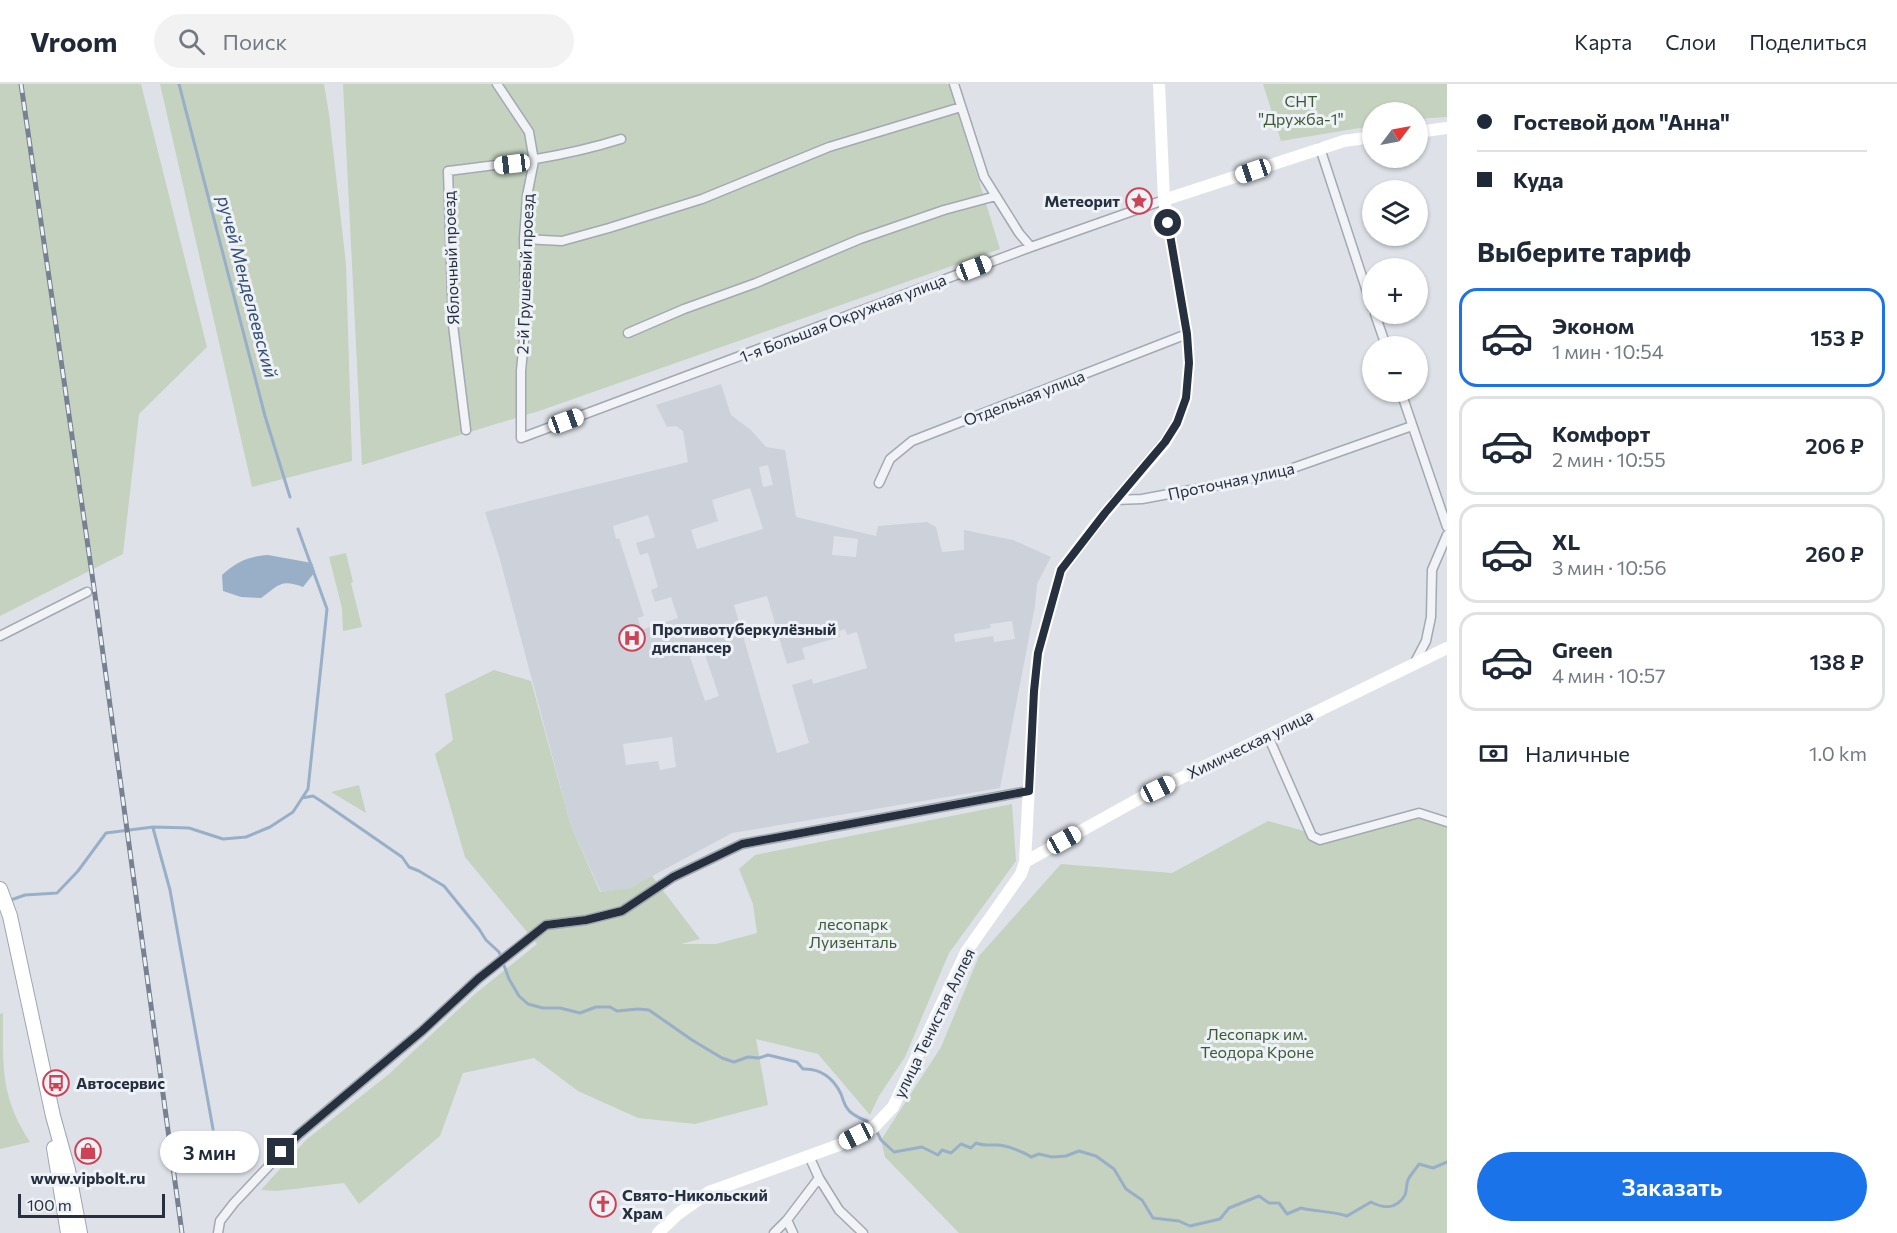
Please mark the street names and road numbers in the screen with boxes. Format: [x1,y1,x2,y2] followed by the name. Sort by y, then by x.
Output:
[439,190,462,325] street label: Яблочный проезд
[512,193,537,355] street label: 2-й Грушевый проезд
[737,269,949,366] street label: 1-я Большая Окружная улица
[961,366,1087,429] street label: Отдельная улица
[1166,458,1296,503] street label: Проточная улица
[1184,705,1316,782] street label: Химическая улица
[889,945,978,1101] street label: улица Тенистая Аллея

